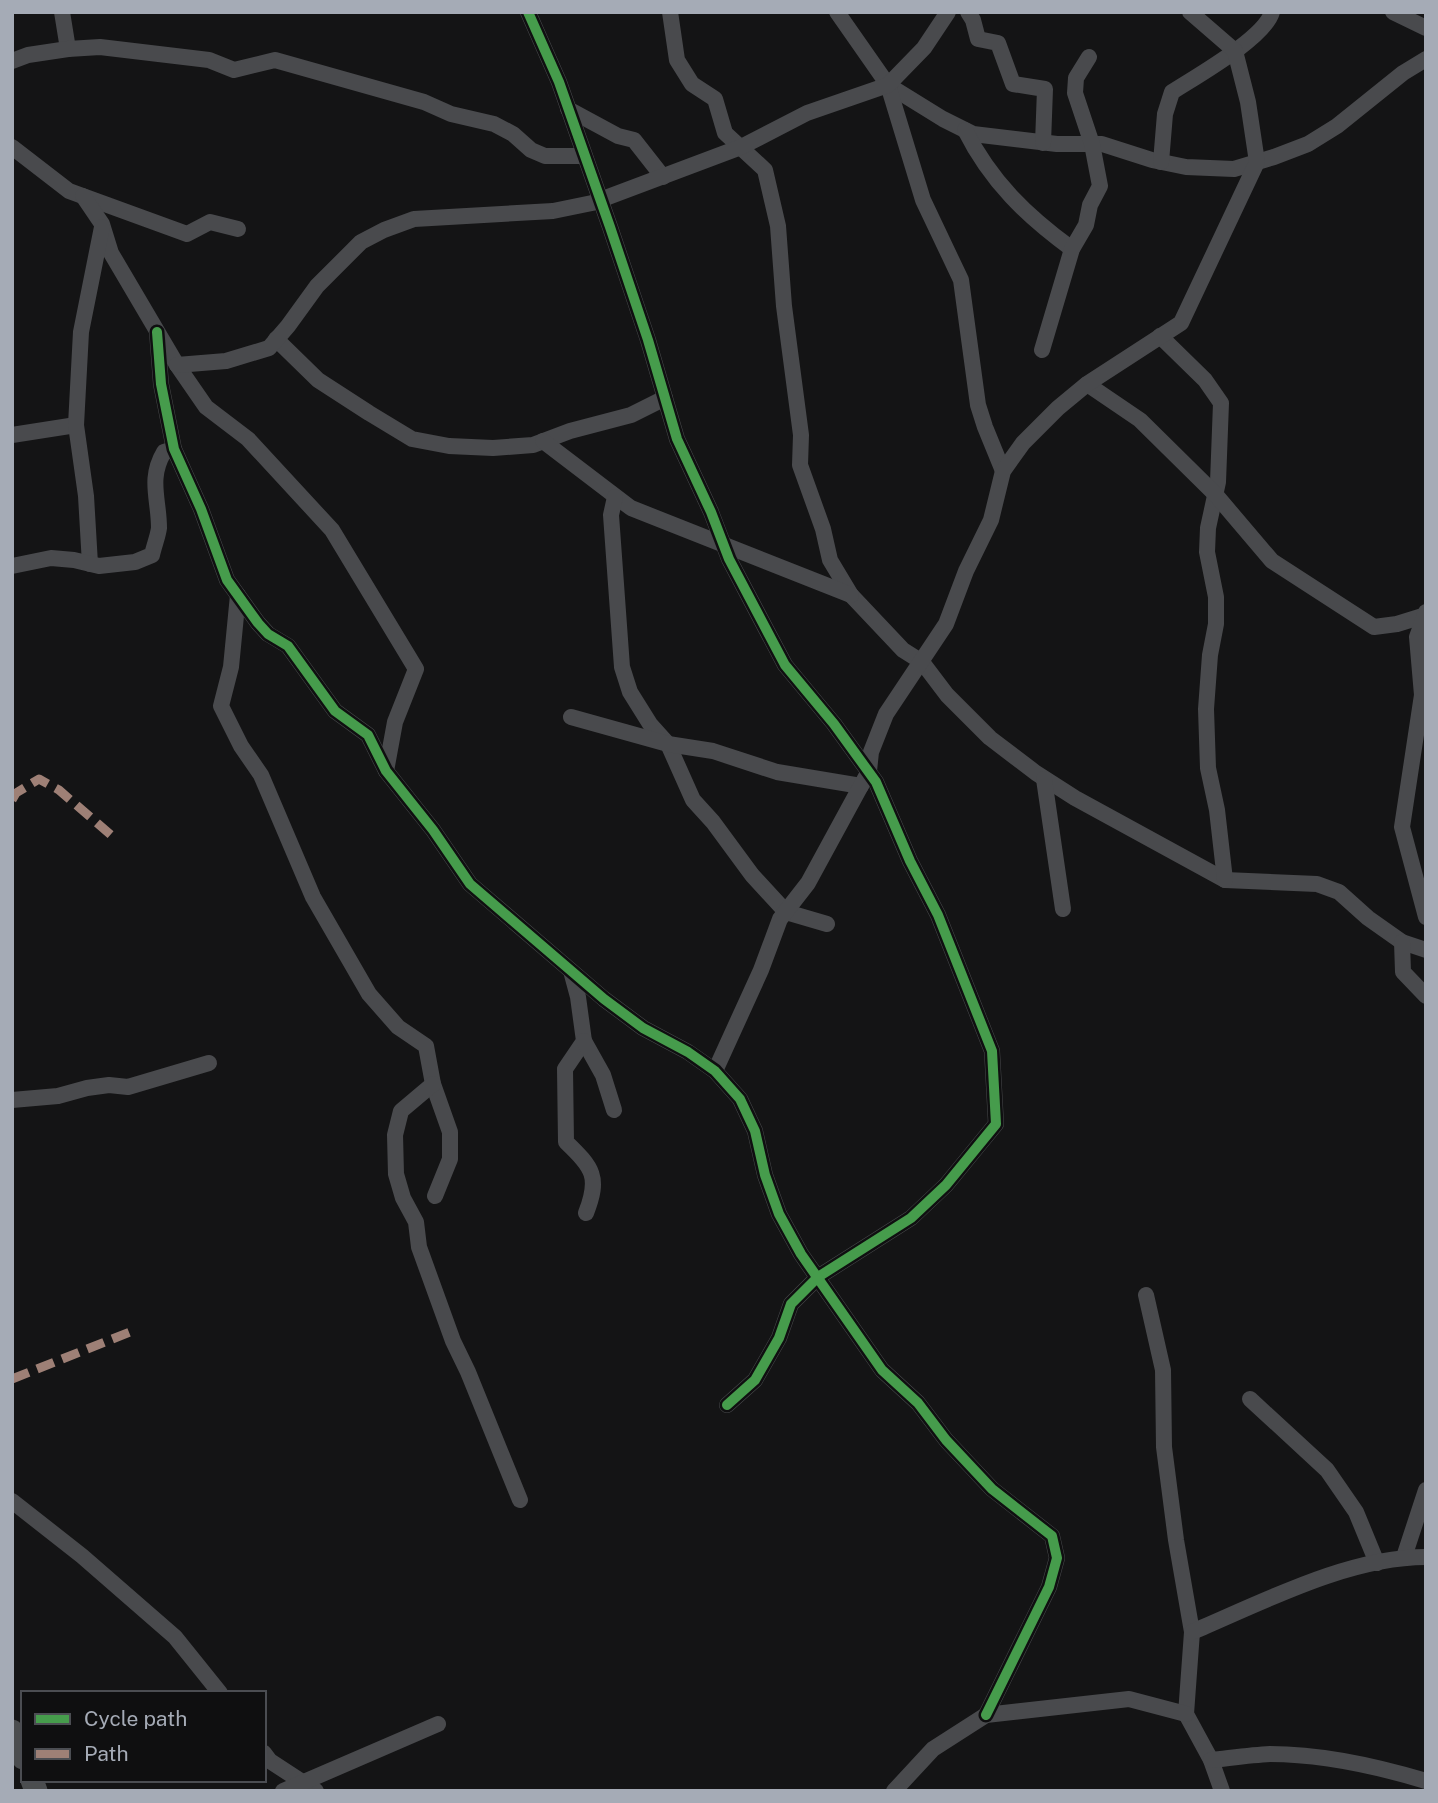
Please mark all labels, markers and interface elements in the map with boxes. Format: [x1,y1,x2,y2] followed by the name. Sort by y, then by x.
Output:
[21,1691,266,1782] legend
[84,1706,187,1731] text: Cycle path
[84,1741,129,1766] text: Path

